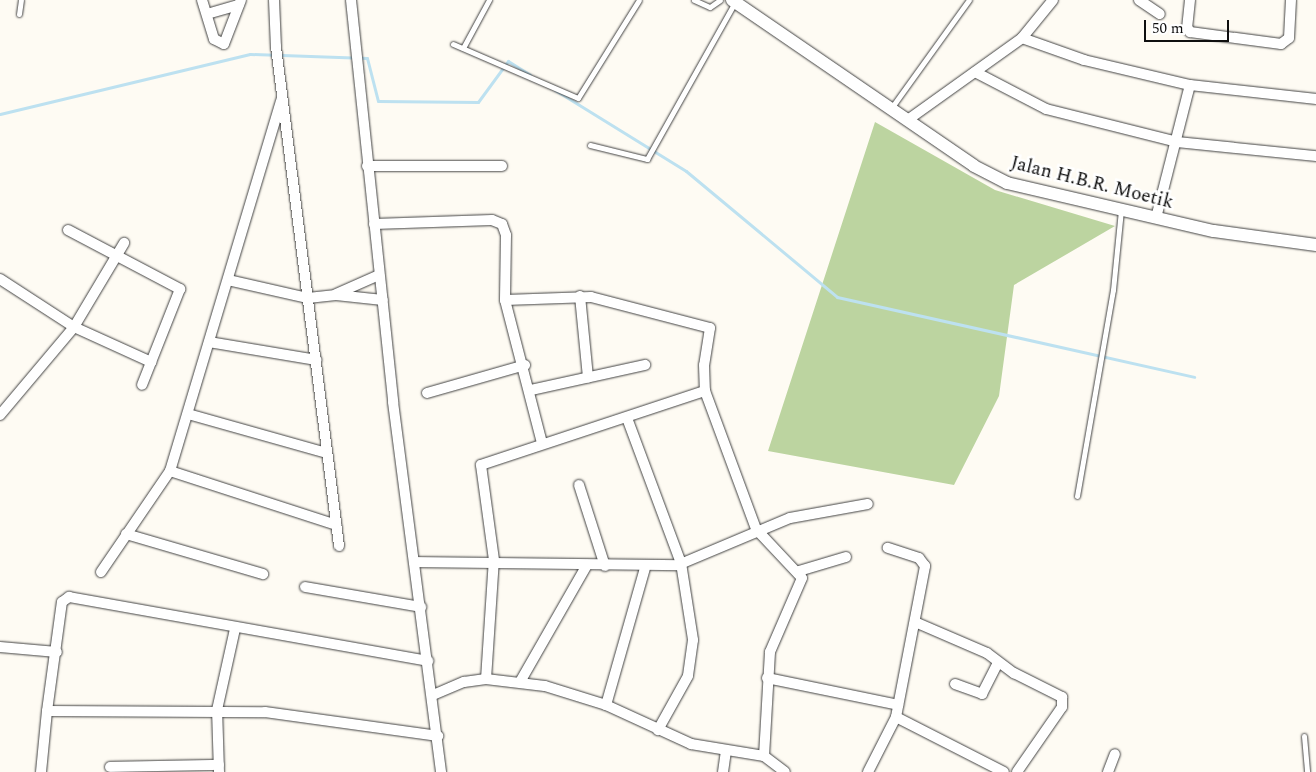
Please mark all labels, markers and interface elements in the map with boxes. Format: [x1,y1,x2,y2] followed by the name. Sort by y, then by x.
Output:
[1146,10,1231,42] scale bar
[1152,17,1184,40] text: 50 m
[1008,152,1176,214] street label: Jalan H.B.R. Moetik

